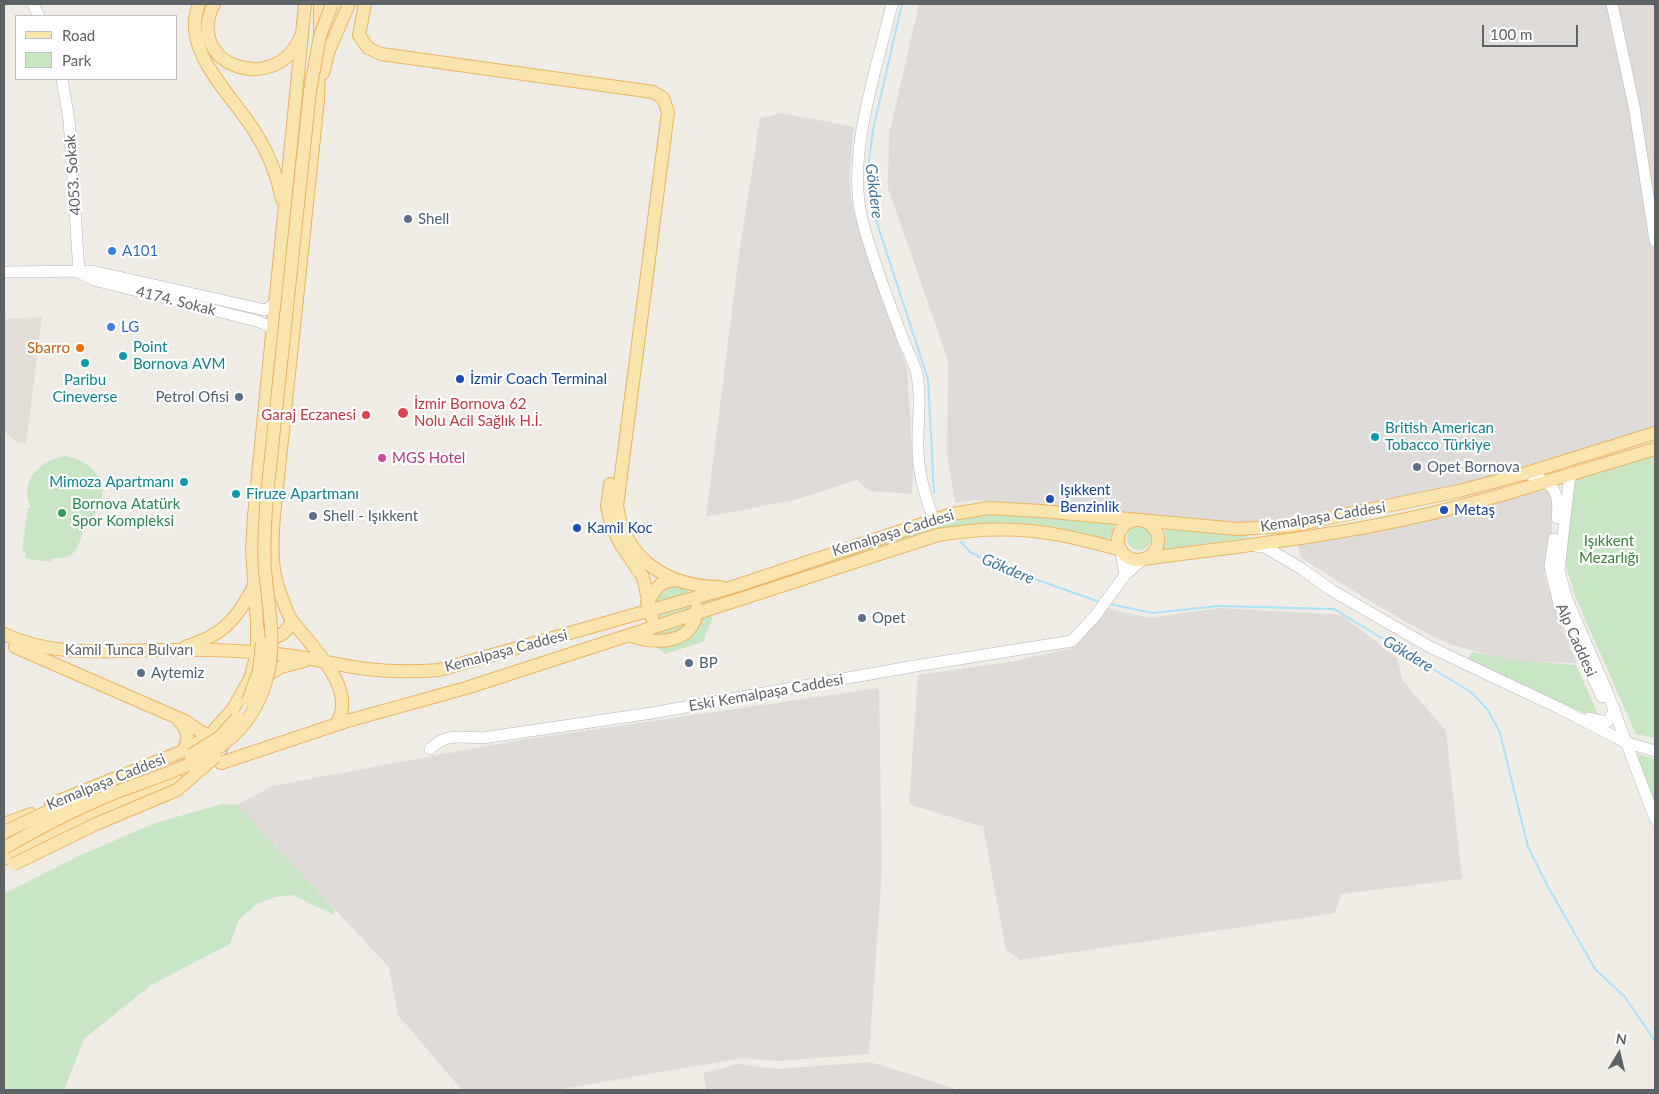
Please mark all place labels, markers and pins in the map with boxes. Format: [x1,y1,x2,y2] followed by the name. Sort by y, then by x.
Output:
[418,210,449,228] place label: Shell
[402,213,414,225] marker: Shell
[122,242,158,260] place label: A101
[106,245,118,257] marker: A101
[121,318,139,336] place label: LG
[105,321,117,333] marker: LG
[133,338,226,373] place label: Point Bornova AVM
[27,339,70,357] place label: Sbarro
[74,342,86,354] marker: Sbarro
[117,350,129,362] marker: Point Bornova AVM
[79,357,91,369] marker: Paribu Cineverse
[470,370,607,388] place label: İzmir Coach Terminal
[52,371,118,406] place label: Paribu Cineverse
[454,373,466,385] marker: İzmir Coach Terminal
[155,388,229,406] place label: Petrol Ofisi
[233,391,245,403] marker: Petrol Ofisi
[414,395,542,430] place label: İzmir Bornova 62 Nolu Acil Sağlık H.İ.
[261,406,356,424] place label: Garaj Eczanesi
[396,406,410,420] marker: İzmir Bornova 62 Nolu Acil Sağlık H.İ.
[360,409,372,421] marker: Garaj Eczanesi
[1385,419,1494,454] place label: British American Tobacco Türkiye
[1369,431,1381,443] marker: British American Tobacco Türkiye
[392,449,465,467] place label: MGS Hotel
[376,452,388,464] marker: MGS Hotel
[1427,458,1520,476] place label: Opet Bornova
[1411,461,1423,473] marker: Opet Bornova
[49,473,174,491] place label: Mimoza Apartmanı
[178,476,190,488] marker: Mimoza Apartmanı
[1060,481,1119,516] place label: Işıkkent Benzinlik
[246,485,359,503] place label: Firuze Apartmanı
[230,488,242,500] marker: Firuze Apartmanı
[1044,493,1056,505] marker: Işıkkent Benzinlik
[72,495,180,530] place label: Bornova Atatürk Spor Kompleksi
[1454,501,1495,519] place label: Metaş
[1438,504,1450,516] marker: Metaş
[56,507,68,519] marker: Bornova Atatürk Spor Kompleksi
[323,507,418,525] place label: Shell - Işıkkent
[307,510,319,522] marker: Shell - Işıkkent
[587,519,653,537] place label: Kamil Koc
[571,522,583,534] marker: Kamil Koc
[872,609,906,627] place label: Opet
[856,612,868,624] marker: Opet
[699,654,718,672] place label: BP
[683,657,695,669] marker: BP
[151,664,204,682] place label: Aytemiz
[135,667,147,679] marker: Aytemiz

